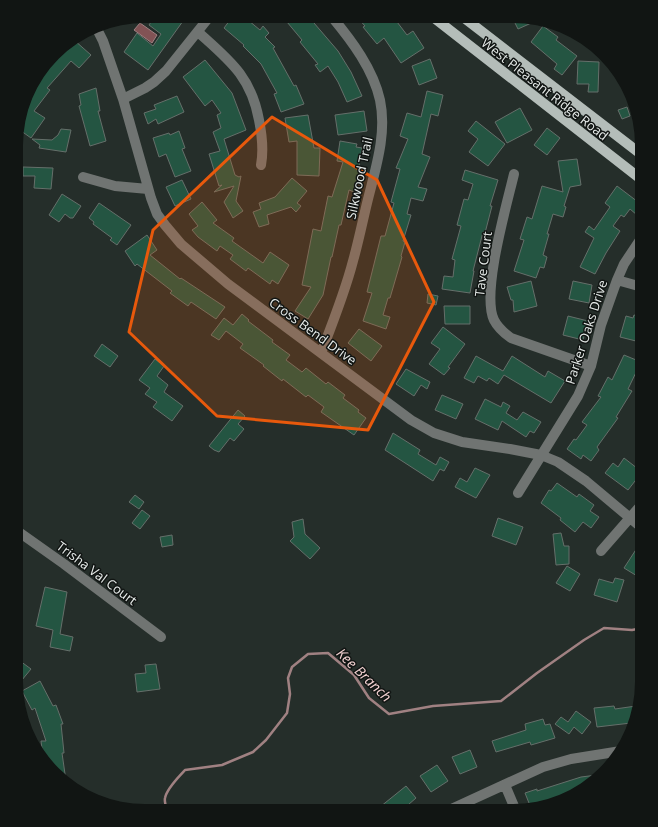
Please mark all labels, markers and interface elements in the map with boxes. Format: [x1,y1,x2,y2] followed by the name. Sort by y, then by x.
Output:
[478,34,612,144] street label: West Pleasant Ridge Road
[341,135,377,221] street label: Silkwood Trail
[470,230,496,298] street label: Tave Court
[561,278,611,386] street label: Parker Oaks Drive
[266,293,360,369] street label: Cross Bend Drive
[53,537,141,609] street label: Trisha Val Court
[333,644,396,706] water label: Kee Branch

